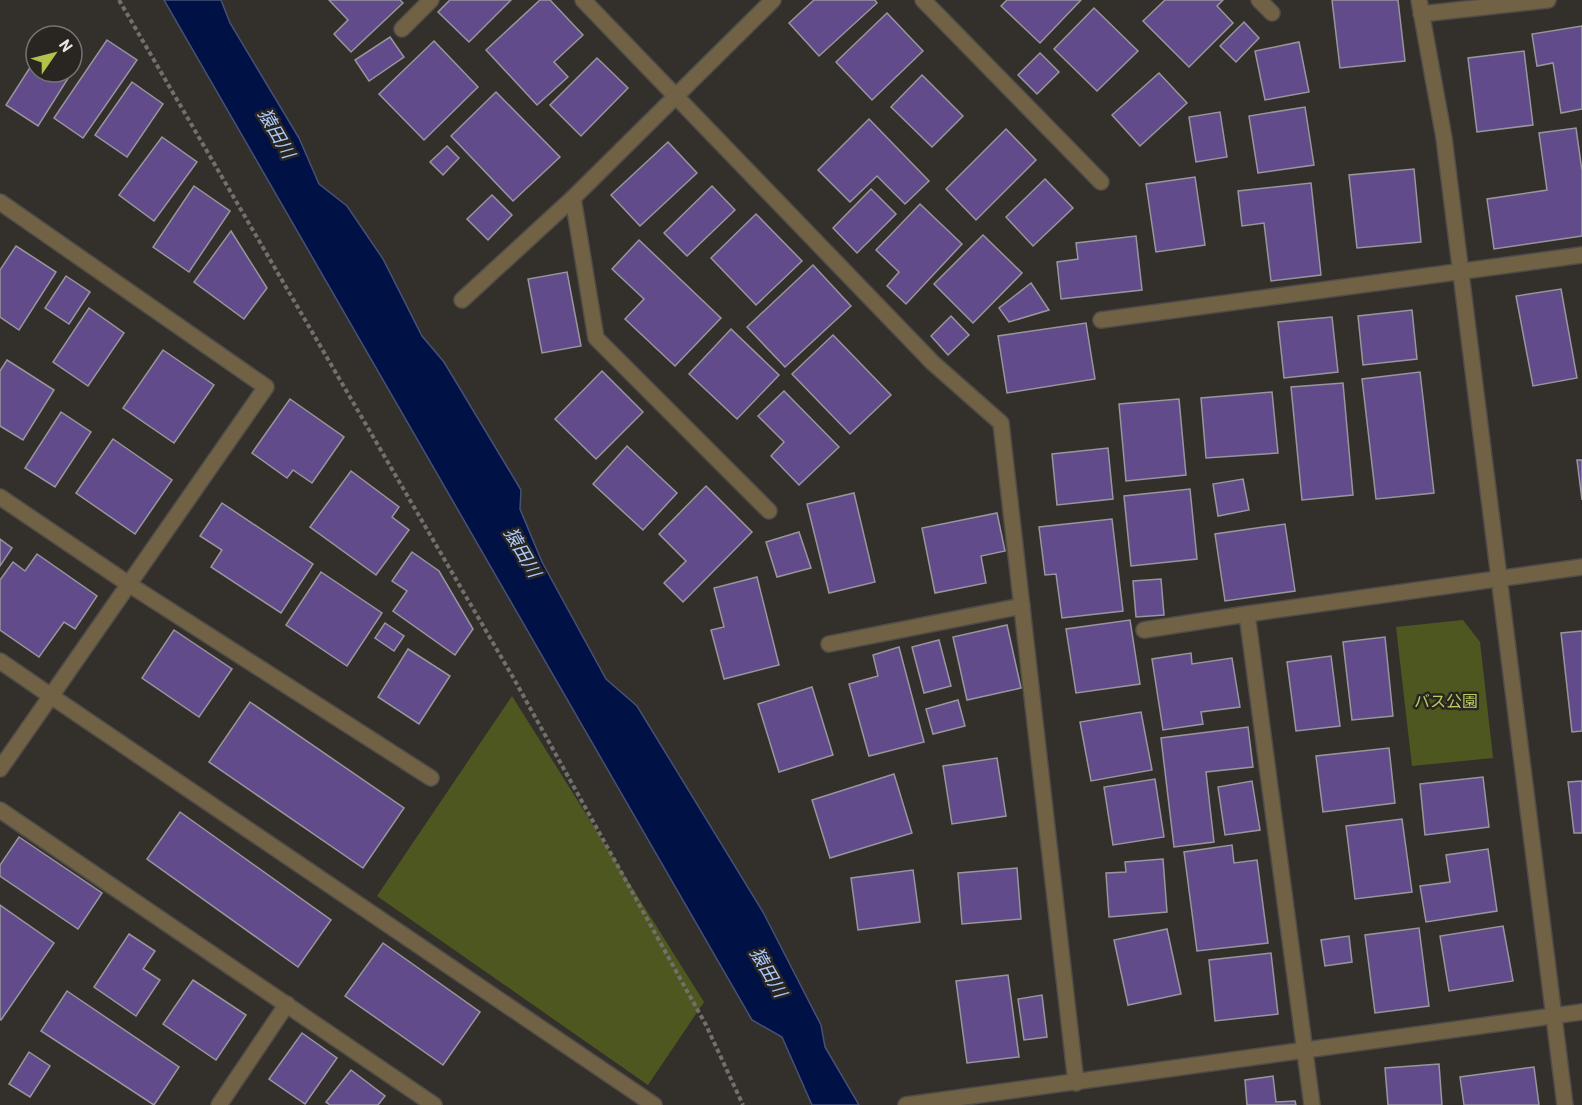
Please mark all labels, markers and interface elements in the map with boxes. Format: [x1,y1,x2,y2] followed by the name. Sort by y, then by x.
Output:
[24,24,84,84] north arrow
[56,35,78,55] text: N
[254,104,301,164] water label: 猿田川
[500,523,547,583] water label: 猿田川
[1414,691,1478,710] park label: バス公園
[746,943,793,1003] water label: 猿田川

